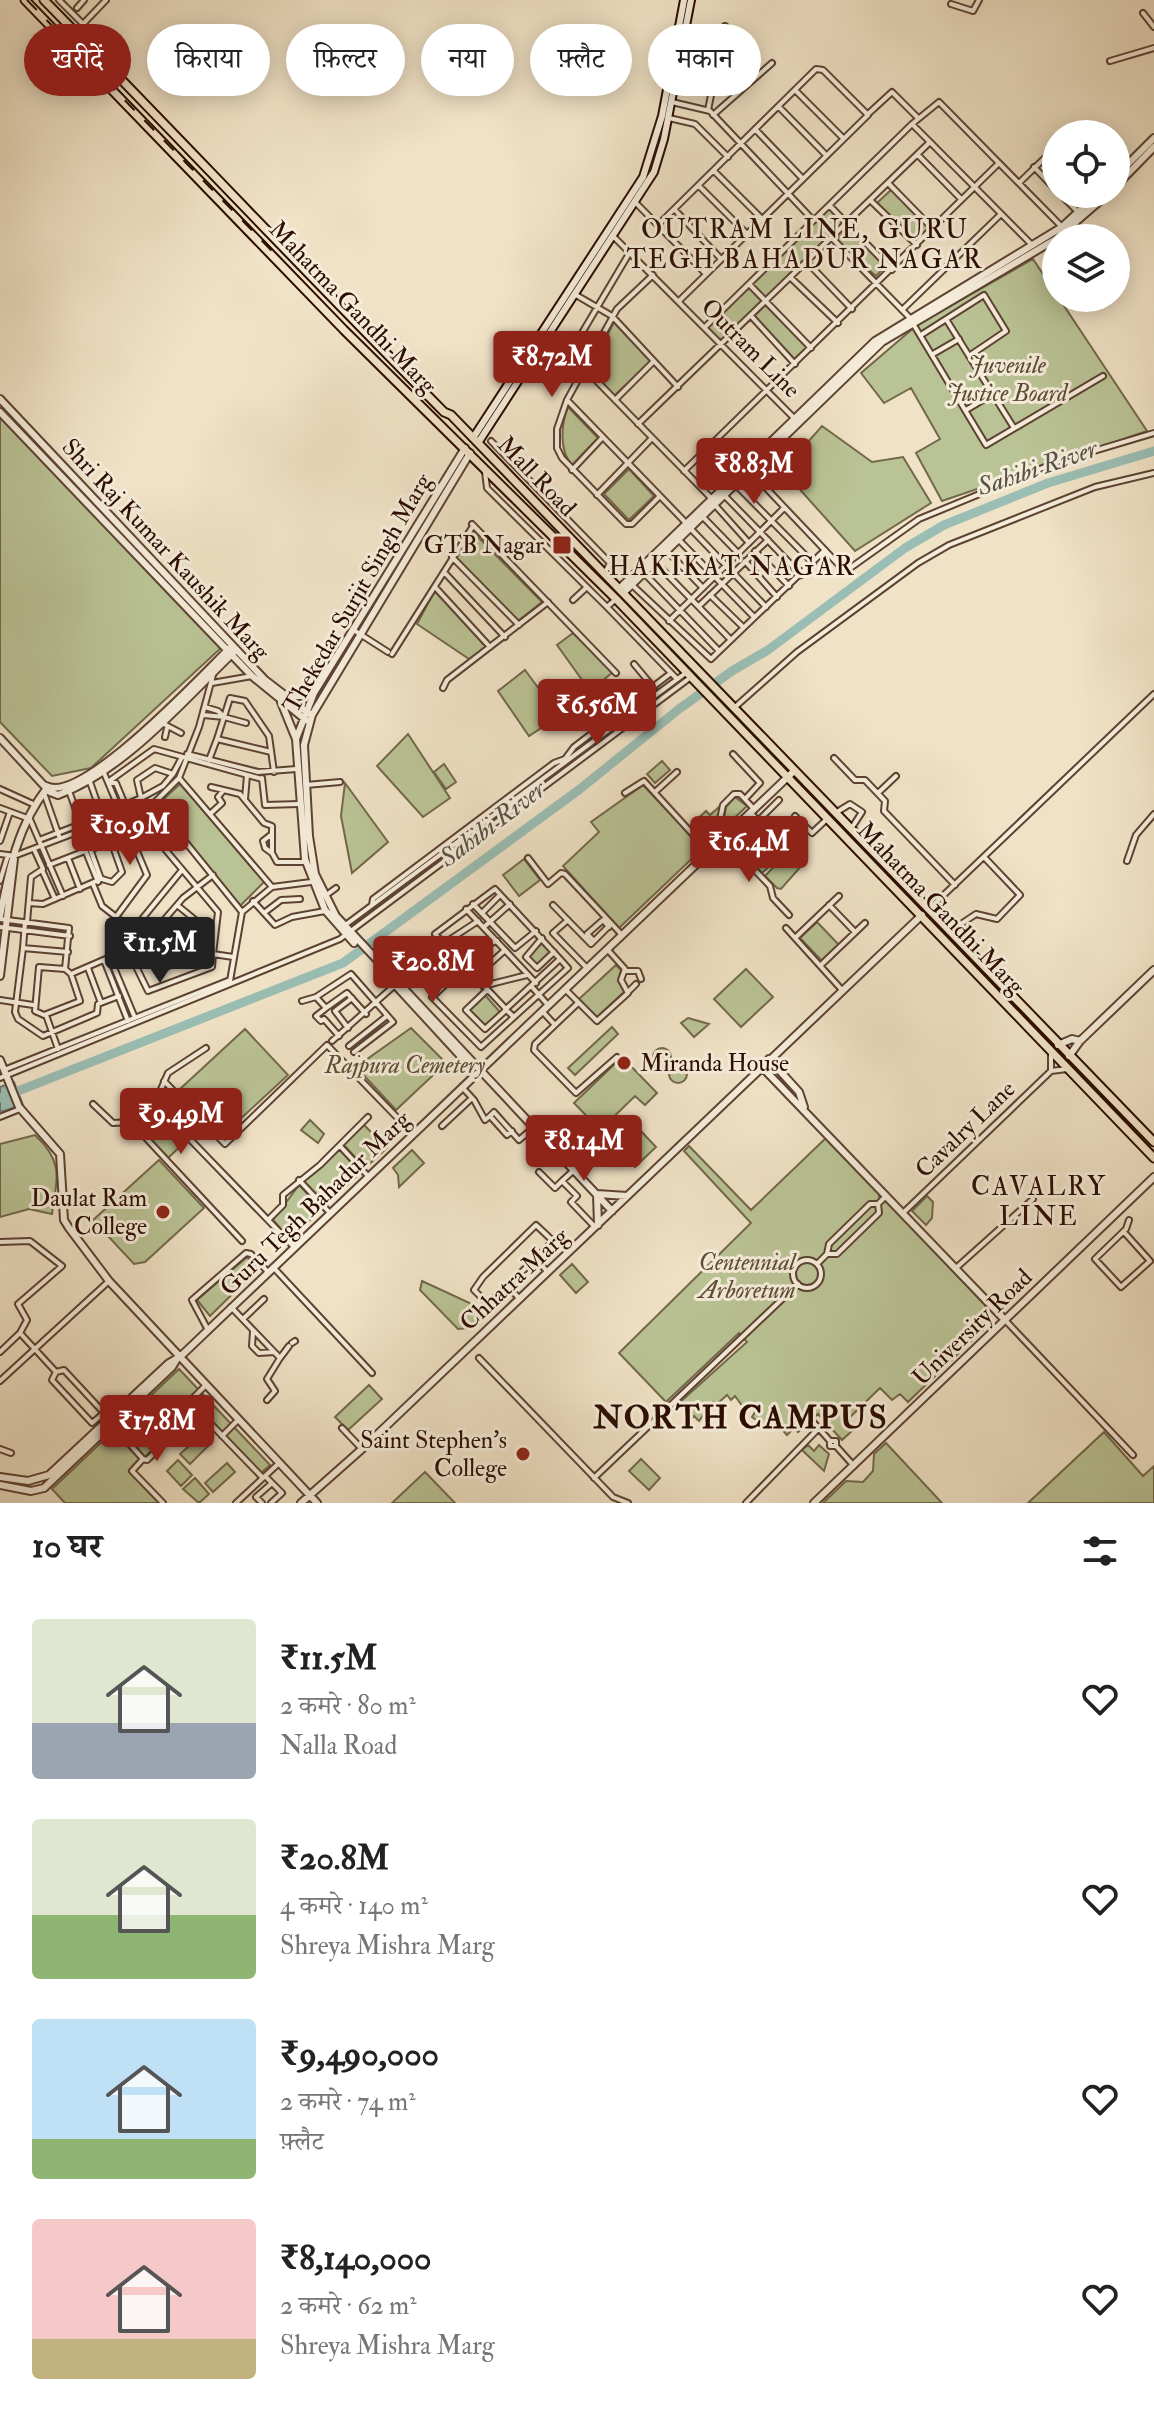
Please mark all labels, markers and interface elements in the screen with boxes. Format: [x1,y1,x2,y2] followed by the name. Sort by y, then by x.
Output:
[24,24,131,96] chip: खरीदें
[147,24,270,96] chip: किराया
[286,24,405,96] chip: फ़िल्टर
[421,24,514,96] chip: नया
[530,24,632,96] chip: फ़्लैट
[648,24,761,96] chip: मकान
[1042,120,1130,312] map controls
[1042,120,1130,208] button: locate
[262,214,444,401] street label: Mahatma Gandhi Marg
[627,214,983,276] district label: OUTRAM LINE, GURU TEGH BAHADUR NAGAR
[1042,224,1130,312] button: layers
[694,292,807,405] street label: Outram Line
[487,331,617,399] pin: ₹8.72M
[511,341,593,373] text: ₹8.72M
[947,350,1069,409] park label: Juvenile Justice Board
[491,429,583,523] street label: Mall Road
[55,432,277,667] street label: Shri Raj Kumar Kaushik Marg
[972,432,1103,504] water label: Sahibi River
[689,438,819,506] pin: ₹8.83M
[714,448,794,480] text: ₹8.83M
[276,467,439,719] street label: Thekedar Surjit Singh Marg
[424,530,544,561] place label: GTB Nagar
[551,534,573,556] marker: GTB Nagar
[608,551,856,583] district label: HAKIKAT NAGAR
[532,679,662,747] pin: ₹6.56M
[556,689,638,721] text: ₹6.56M
[432,773,553,875] water label: Sahibi River
[65,799,195,867] pin: ₹10.9M
[90,809,170,841] text: ₹10.9M
[850,815,1032,1002] street label: Mahatma Gandhi Marg
[684,816,814,884] pin: ₹16.4M
[708,826,790,858] text: ₹16.4M
[95,917,225,985] pin: ₹11.5M
[123,927,197,959] text: ₹11.5M
[368,936,498,1004] pin: ₹20.8M
[391,946,475,978] text: ₹20.8M
[640,1048,789,1079] place label: Miranda House
[324,1050,486,1081] park label: Rajpura Cemetery
[615,1054,633,1072] marker: Miranda House
[909,1074,1022,1185] street label: Cavalry Lane
[116,1088,246,1156] pin: ₹9.49M
[138,1098,224,1130] text: ₹9.49M
[214,1103,418,1302] street label: Guru Tegh Bahadur Marg
[519,1115,649,1183] pin: ₹8.14M
[544,1125,624,1157] text: ₹8.14M
[971,1171,1107,1233] district label: CAVALRY LINE
[31,1183,147,1242] place label: Daulat Ram College
[154,1203,172,1221] marker: Daulat Ram College
[453,1220,576,1338] street label: Chhatra Marg
[696,1247,798,1306] park label: Centennial Arboretum
[906,1262,1039,1392] street label: University Road
[92,1395,222,1463] pin: ₹17.8M
[593,1398,888,1438] district label: NORTH CAMPUS
[118,1405,196,1437] text: ₹17.8M
[360,1425,507,1484] place label: Saint Stephen's College
[514,1445,532,1463] marker: Saint Stephen's College
[32,1525,102,1568] text: 10 घर
[1078,1529,1122,1573] icon: filters
[280,1637,377,1680] text: ₹11.5M
[96,1651,192,1747] icon: home
[1078,1677,1122,1721] icon: heart
[280,1690,416,1722] text: 2 कमरे · 80 m²
[280,1730,397,1762] text: Nalla Road
[280,1837,389,1880] text: ₹20.8M
[96,1851,192,1947] icon: home
[1078,1877,1122,1921] icon: heart
[280,1890,428,1922] text: 4 कमरे · 140 m²
[280,1930,495,1962] text: Shreya Mishra Marg
[280,2033,439,2076] text: ₹9,490,000
[96,2051,192,2147] icon: home
[1078,2077,1122,2121] icon: heart
[280,2086,416,2118] text: 2 कमरे · 74 m²
[280,2126,323,2158] text: फ़्लैट
[280,2237,432,2280] text: ₹8,140,000
[96,2251,192,2347] icon: home
[1078,2277,1122,2321] icon: heart
[280,2290,417,2322] text: 2 कमरे · 62 m²
[280,2330,495,2362] text: Shreya Mishra Marg

